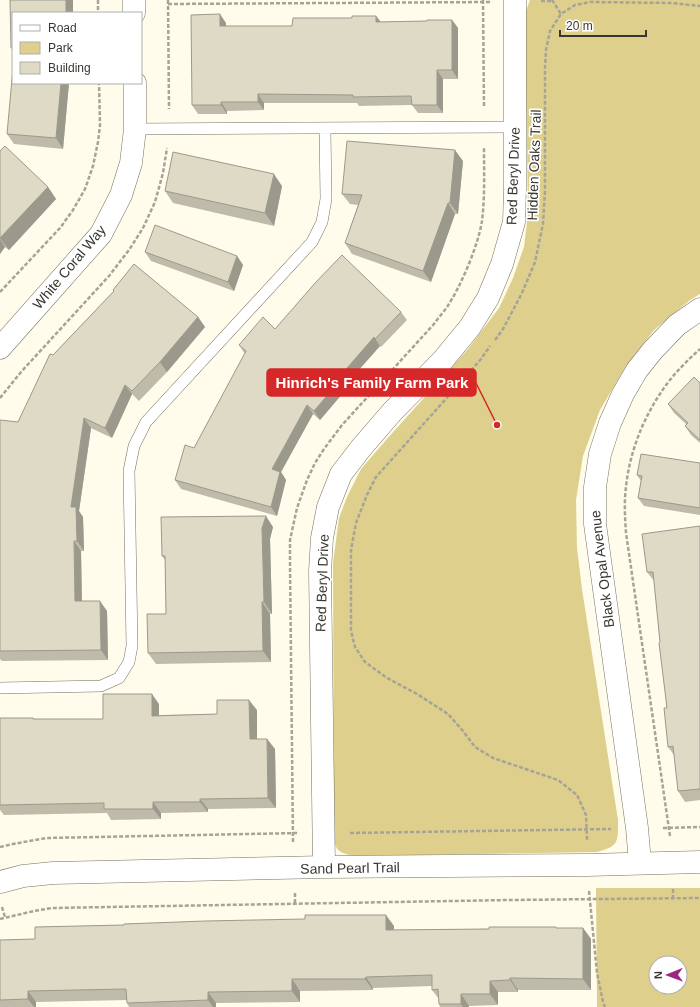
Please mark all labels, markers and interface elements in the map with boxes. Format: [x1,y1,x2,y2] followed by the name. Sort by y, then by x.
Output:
[12,12,142,84] legend
[560,12,646,38] scale bar
[566,19,593,33] text: 20 m
[48,21,77,35] text: Road
[48,41,74,55] text: Park
[48,61,91,75] text: Building
[524,109,544,221] street label: Hidden Oaks Trail
[503,127,523,225] street label: Red Beryl Drive
[29,222,109,312] street label: White Coral Way
[267,369,476,396] callout: Hinrich's Family Farm Park
[276,374,469,391] text: Hinrich's Family Farm Park
[587,509,617,629] street label: Black Opal Avenue
[312,534,332,632] street label: Red Beryl Drive
[300,859,400,877] street label: Sand Pearl Trail
[648,955,688,995] north arrow
[652,971,664,979] text: N

